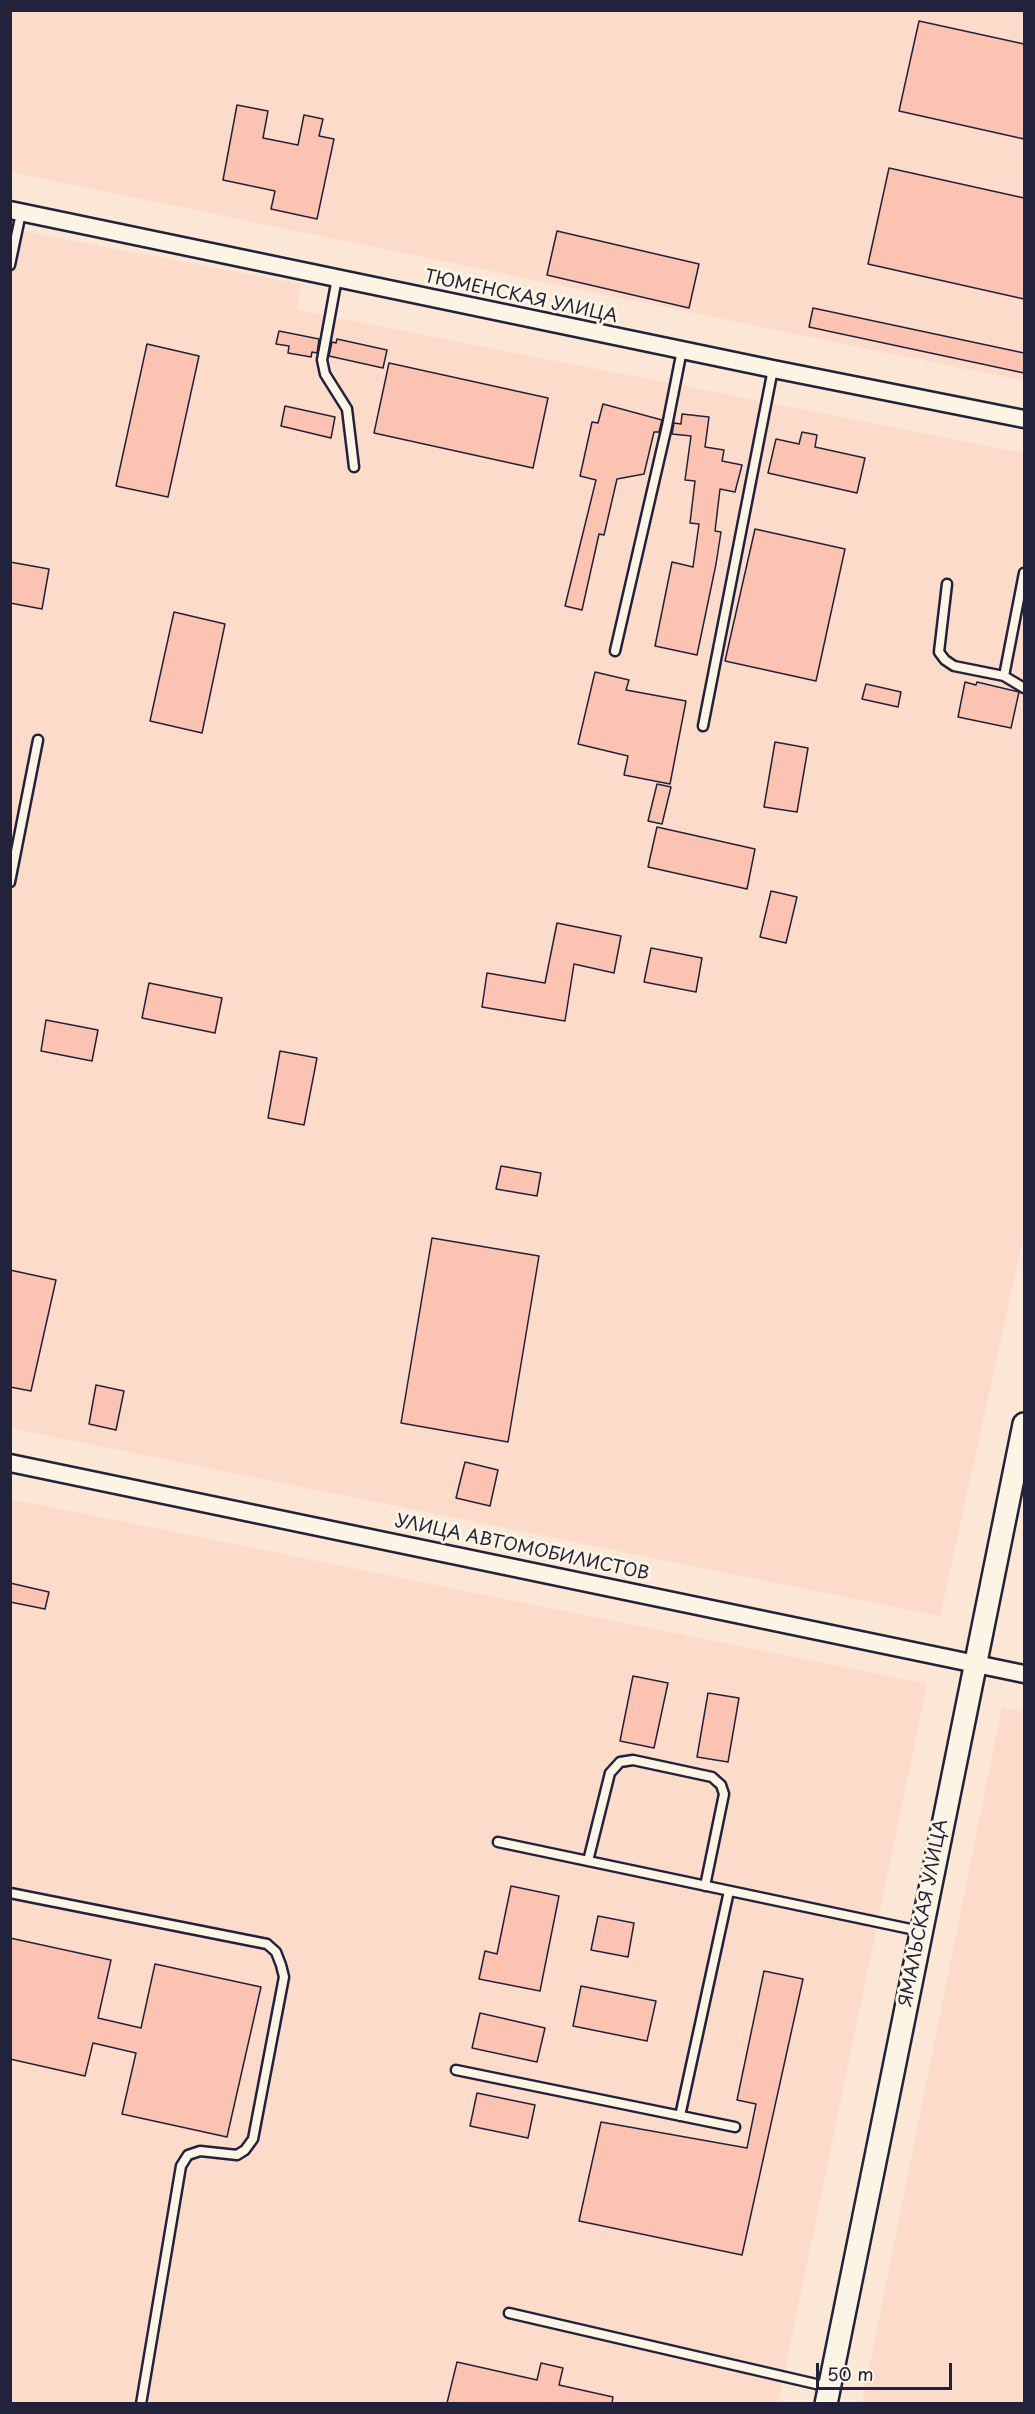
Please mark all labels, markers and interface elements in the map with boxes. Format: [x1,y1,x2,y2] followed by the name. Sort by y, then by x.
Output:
[423,266,619,328] street label: ТЮМЕНСКАЯ УЛИЦА
[393,1511,651,1585] street label: УЛИЦА АВТОМОБИЛИСТОВ
[895,1817,953,2009] street label: ЯМАЛЬСКАЯ УЛИЦА
[819,2351,956,2389] scale bar
[827,2360,874,2387] text: 50 m

